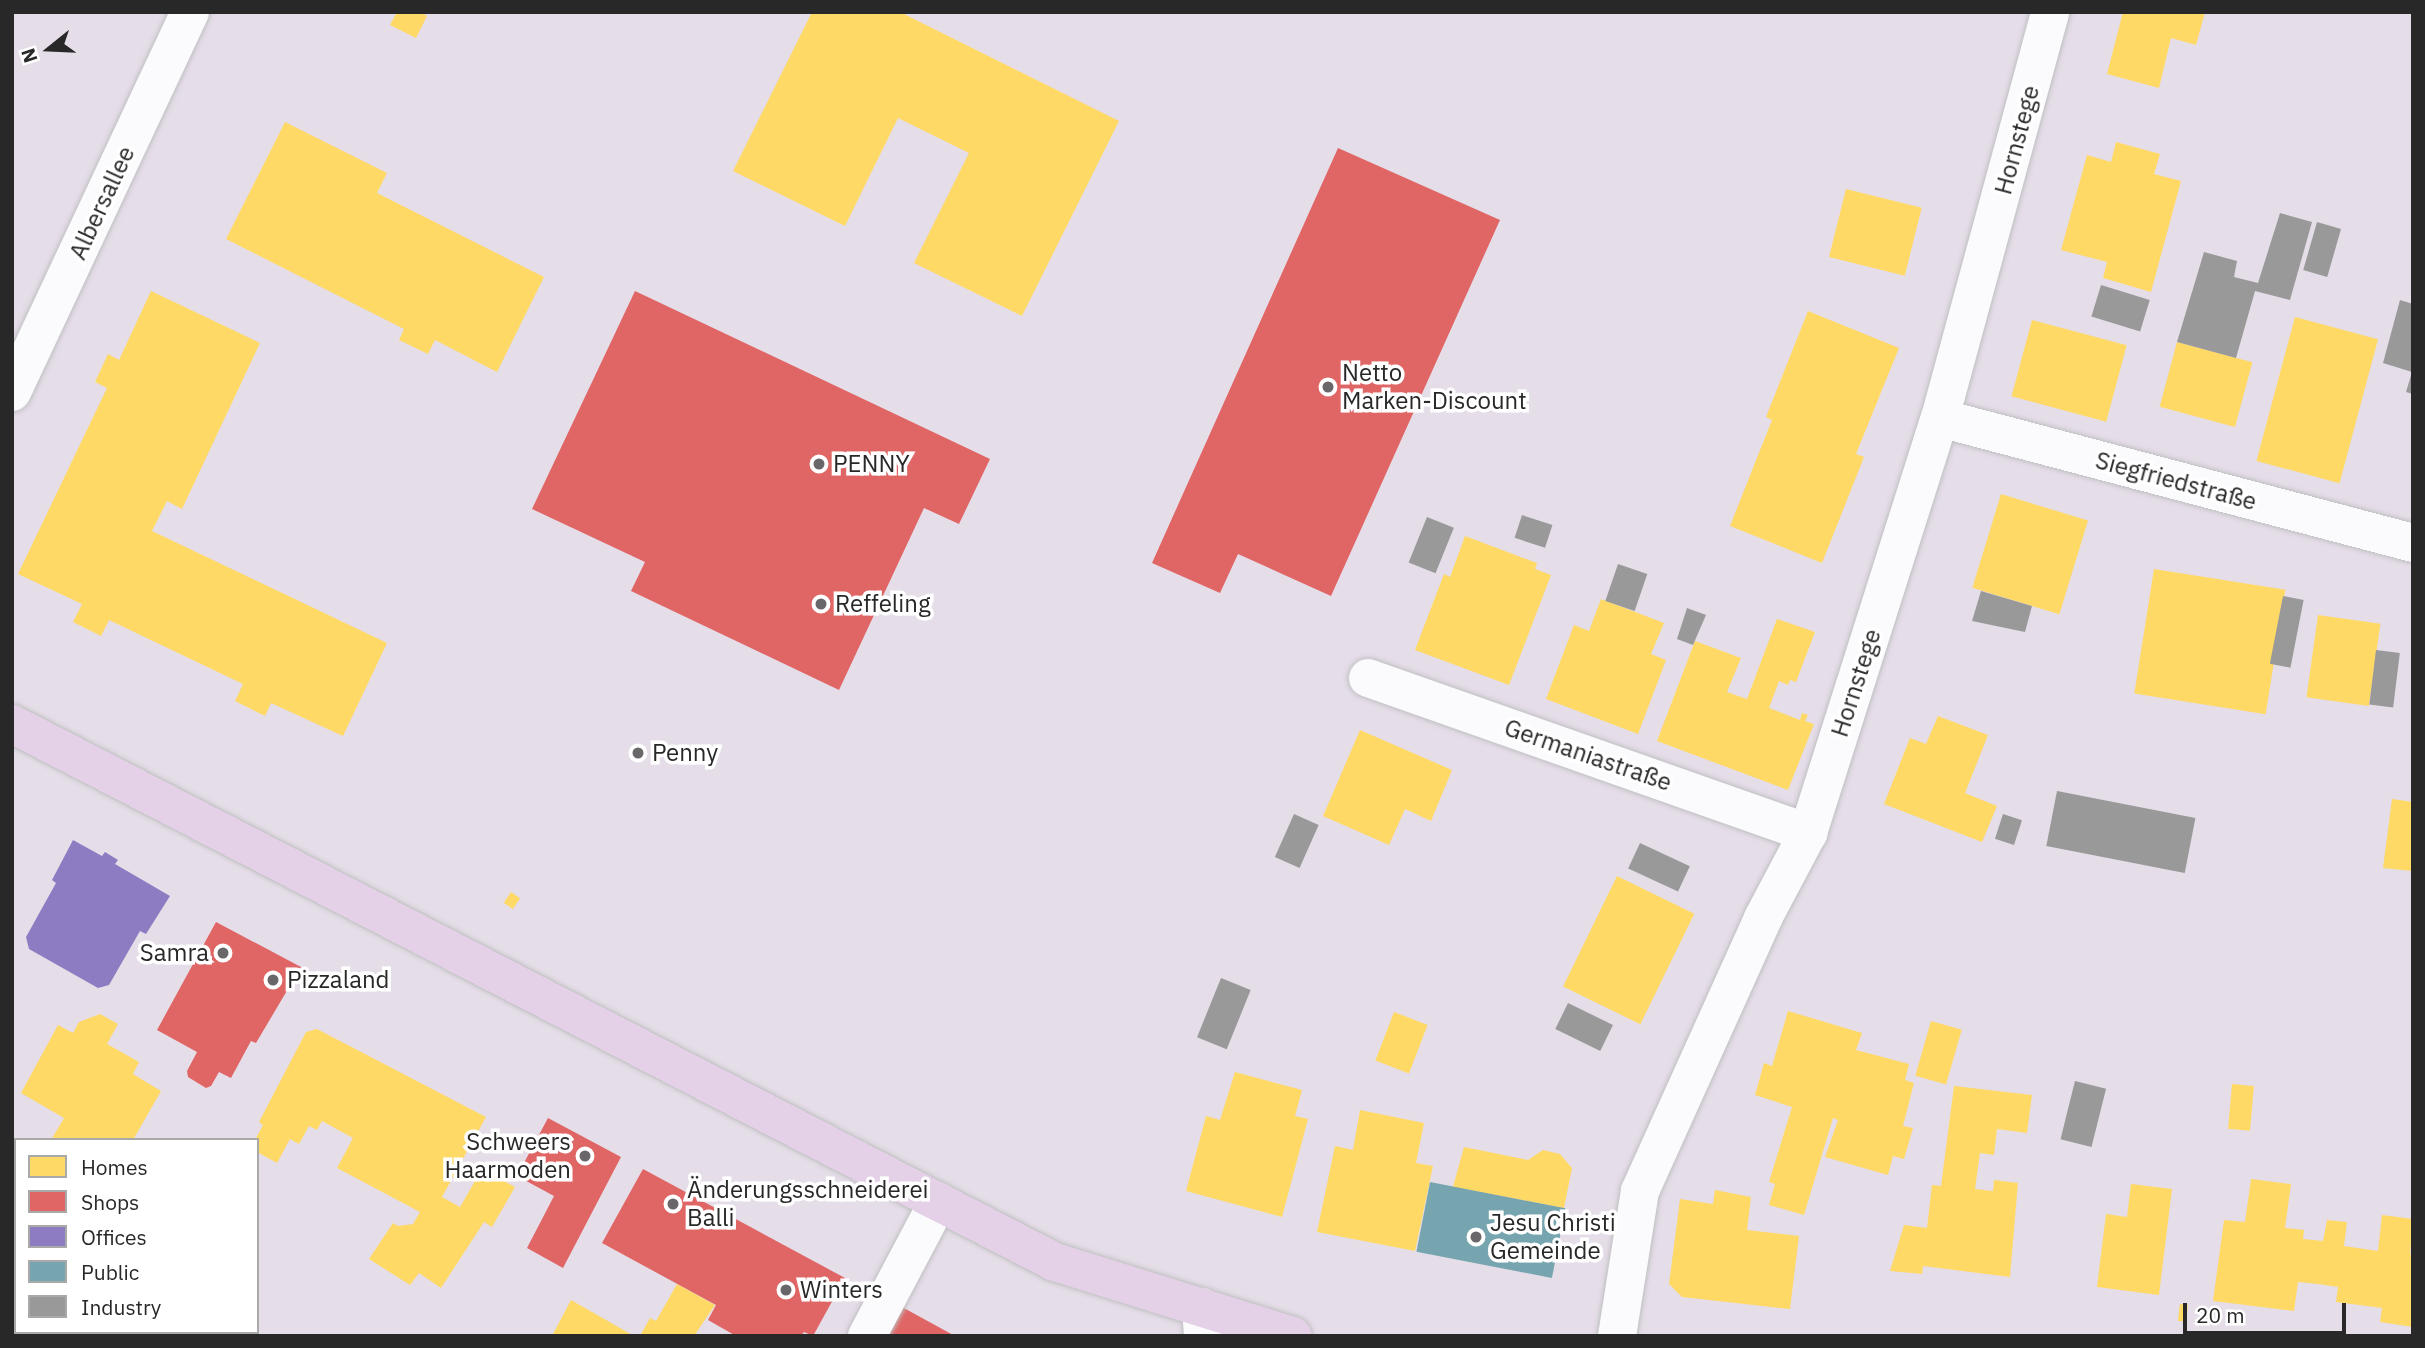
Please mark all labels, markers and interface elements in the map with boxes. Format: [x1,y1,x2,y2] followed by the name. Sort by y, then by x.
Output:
[14,14,84,84] north arrow
[15,45,43,66] text: N
[1989,82,2045,198] street label: Hornstege
[63,142,141,264] street label: Albersallee
[1342,359,1527,415] place label: Netto Marken-Discount
[1320,379,1336,395] marker: Netto Marken-Discount
[2092,446,2260,516] street label: Siegfriedstraße
[833,450,910,478] place label: PENNY
[811,456,827,472] marker: PENNY
[835,590,931,618] place label: Reffeling
[813,596,829,612] marker: Reffeling
[1825,625,1887,741] street label: Hornstege
[1501,713,1675,797] street label: Germaniastraße
[652,739,718,767] place label: Penny
[630,745,646,761] marker: Penny
[140,939,209,967] place label: Samra
[215,945,231,961] marker: Samra
[287,966,390,994] place label: Pizzaland
[265,972,281,988] marker: Pizzaland
[444,1128,571,1184] place label: Schweers Haarmoden
[14,1138,259,1334] legend
[577,1148,593,1164] marker: Schweers Haarmoden
[81,1153,148,1181] text: Homes
[687,1176,929,1232] place label: Änderungsschneiderei Balli
[81,1188,139,1216] text: Shops
[665,1196,681,1212] marker: Änderungsschneiderei Balli
[1490,1209,1616,1265] place label: Jesu Christi Gemeinde
[81,1223,147,1251] text: Offices
[1468,1229,1484,1245] marker: Jesu Christi Gemeinde
[81,1258,139,1286] text: Public
[800,1276,883,1304] place label: Winters
[778,1282,794,1298] marker: Winters
[2187,1288,2350,1332] scale bar
[81,1293,161,1321] text: Industry
[2196,1301,2245,1329] text: 20 m

